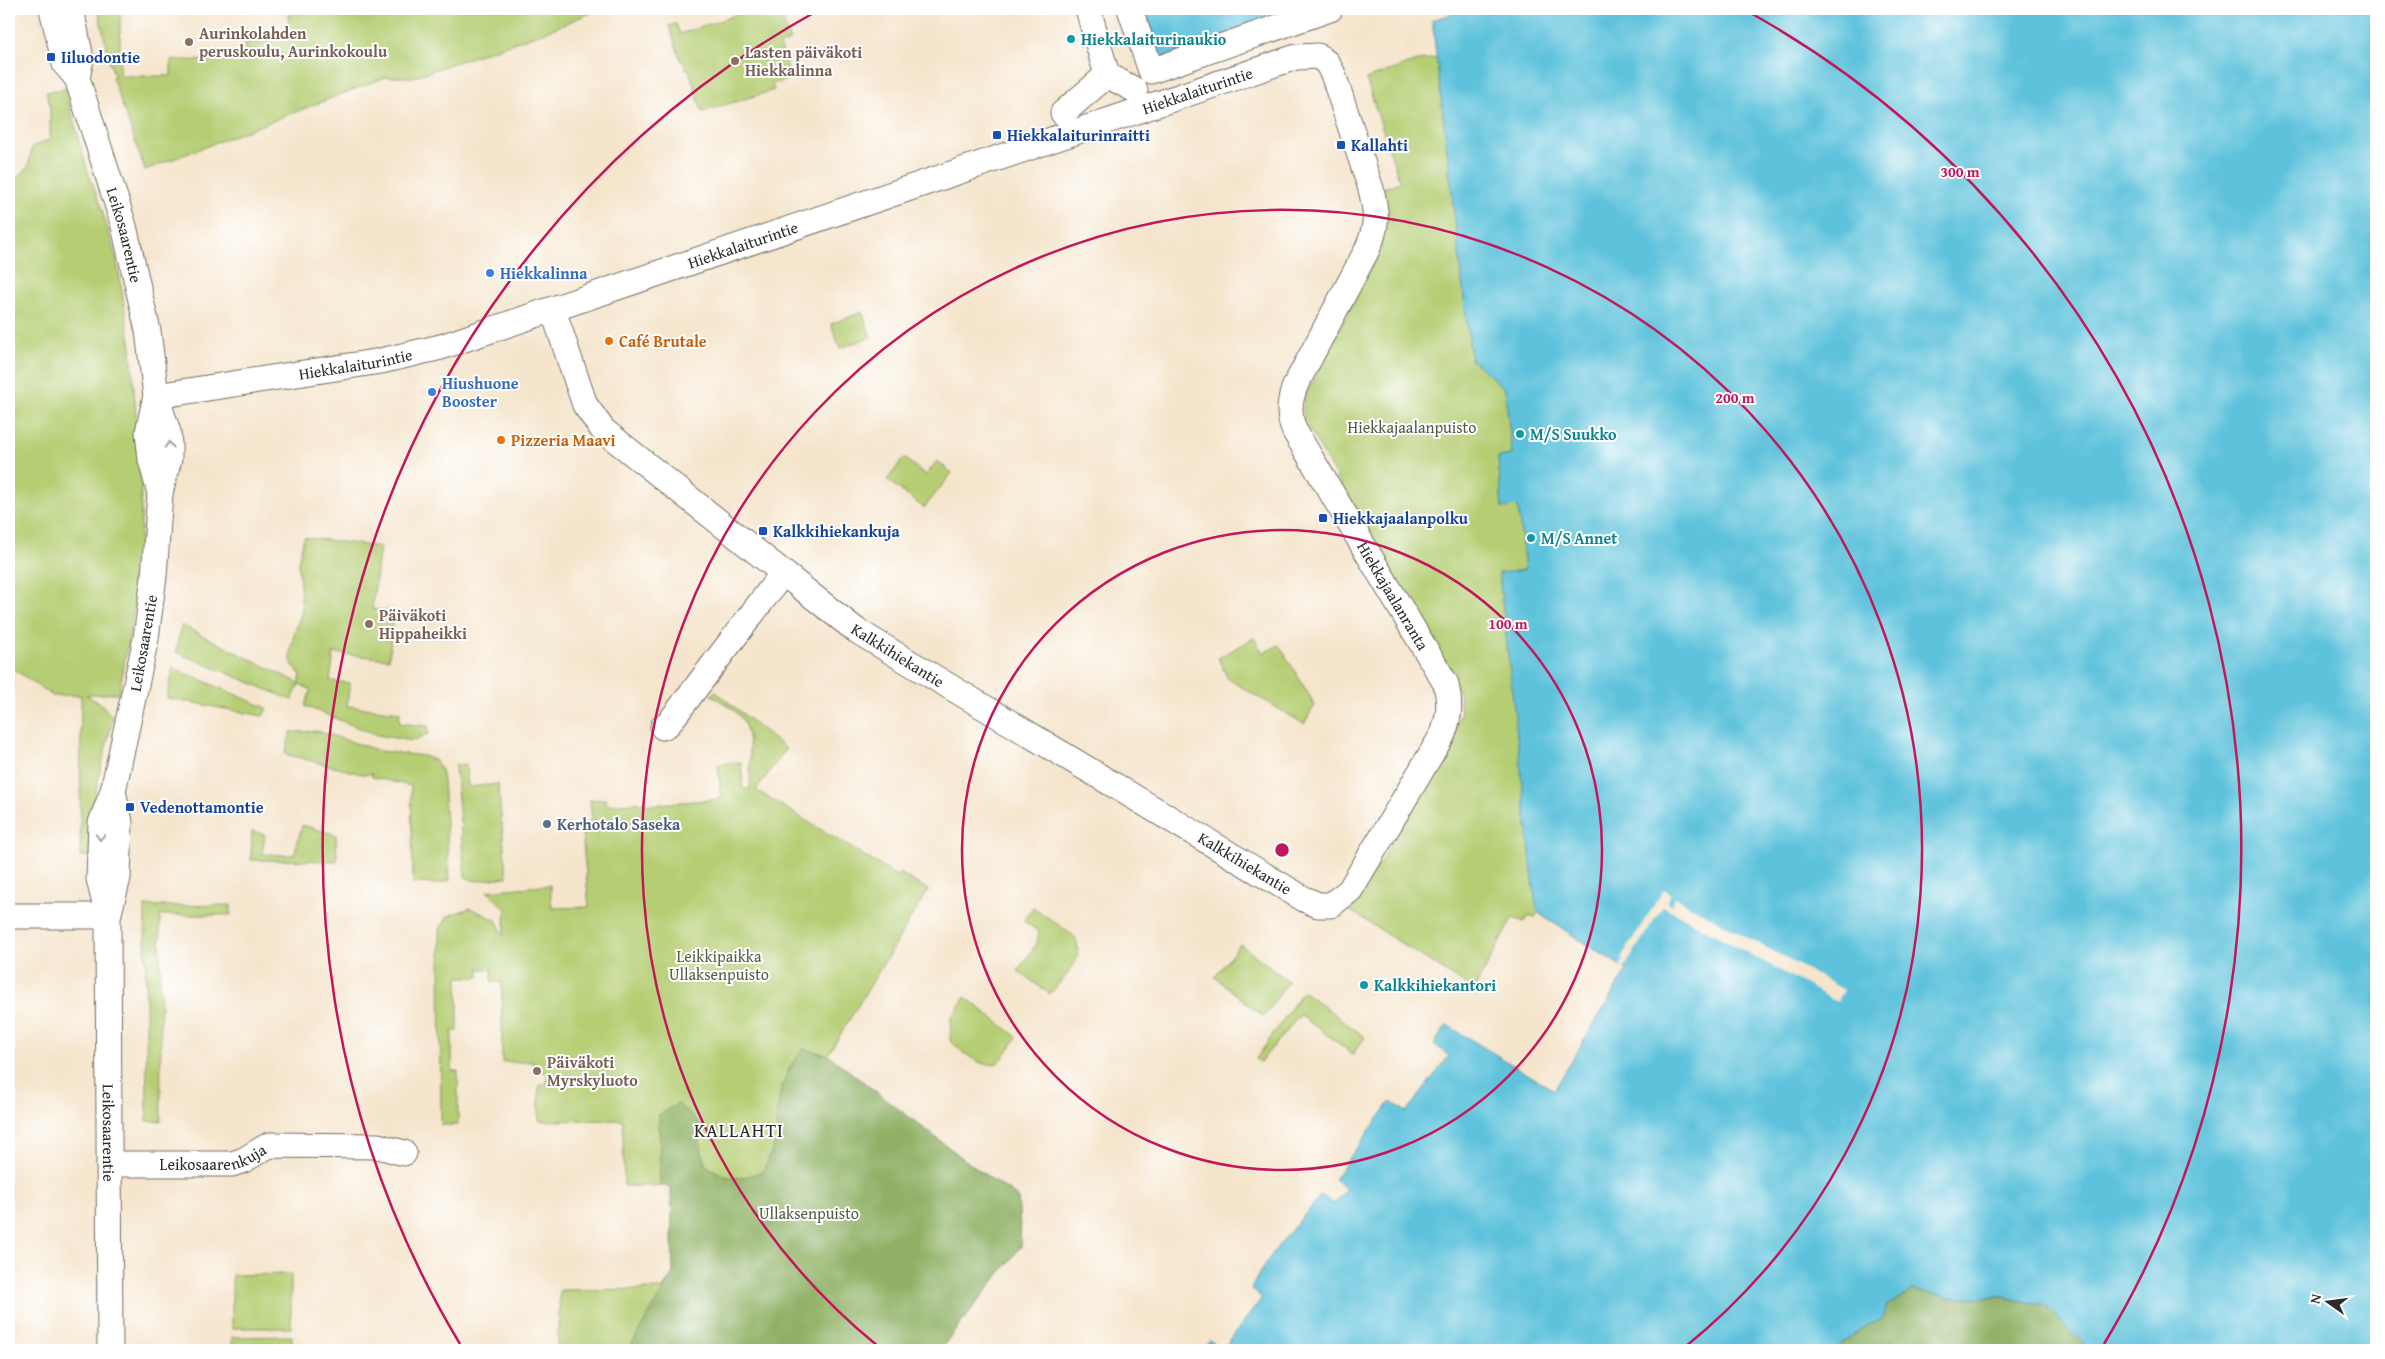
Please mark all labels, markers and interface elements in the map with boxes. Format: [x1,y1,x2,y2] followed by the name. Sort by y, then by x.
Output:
[199,21,388,63] place label: Aurinkolahden peruskoulu, Aurinkokoulu
[1081,27,1227,51] place label: Hiekkalaiturinaukio
[1065,33,1077,45] marker: Hiekkalaiturinaukio
[183,36,195,48] marker: Aurinkolahden peruskoulu, Aurinkokoulu
[745,40,862,82] place label: Lasten päiväkoti Hiekkalinna
[61,45,140,69] place label: Iiluodontie
[45,51,57,63] marker: Iiluodontie
[729,55,741,67] marker: Lasten päiväkoti Hiekkalinna
[1139,61,1256,120] street label: Hiekkalaiturintie
[1007,123,1150,147] place label: Hiekkalaiturinraitti
[991,129,1003,141] marker: Hiekkalaiturinraitti
[1351,133,1408,157] place label: Kallahti
[1335,139,1347,151] marker: Kallahti
[1940,161,1980,182] text: 300 m
[100,184,149,285] street label: Leikosaarentie
[684,215,801,274] street label: Hiekkalaiturintie
[500,261,588,285] place label: Hiekkalinna
[484,267,496,279] marker: Hiekkalinna
[619,329,707,353] place label: Café Brutale
[603,335,615,347] marker: Café Brutale
[297,342,415,386] street label: Hiekkalaiturintie
[442,371,519,413] place label: Hiushuone Booster
[426,386,438,398] marker: Hiushuone Booster
[1715,387,1755,408] text: 200 m
[1348,415,1476,439] park label: Hiekkajaalanpuisto
[1530,422,1617,446] place label: M/S Suukko
[511,428,616,452] place label: Pizzeria Maavi
[1514,428,1526,440] marker: M/S Suukko
[495,434,507,446] marker: Pizzeria Maavi
[163,441,174,449] one-way arrow
[1333,506,1469,530] place label: Hiekkajaalanpolku
[1317,512,1329,524] marker: Hiekkajaalanpolku
[773,519,900,543] place label: Kalkkihiekankuja
[757,525,769,537] marker: Kalkkihiekankuja
[1541,526,1617,550] place label: M/S Annet
[1525,532,1537,544] marker: M/S Annet
[1351,537,1435,655] street label: Hiekkajaalanranta
[123,593,163,693] street label: Leikosaarentie
[379,603,467,645] place label: Päiväkoti Hippaheikki
[1488,613,1528,634] text: 100 m
[847,617,949,693] street label: Kalkkihiekantie
[363,618,375,630] marker: Päiväkoti Hippaheikki
[140,795,264,819] place label: Vedenottamontie
[124,801,136,813] marker: Vedenottamontie
[557,812,681,836] place label: Kerhotalo Saseka
[541,818,553,830] marker: Kerhotalo Saseka
[1194,826,1296,900] street label: Kalkkihiekantie
[95,834,106,842] one-way arrow
[1273,841,1291,859] centre of rings
[669,944,769,986] park label: Leikkipaikka Ullaksenpuisto
[1374,973,1496,997] place label: Kalkkihiekantori
[1358,979,1370,991] marker: Kalkkihiekantori
[547,1050,638,1092] place label: Päiväkoti Myrskyluoto
[531,1065,543,1077] marker: Päiväkoti Myrskyluoto
[97,1084,121,1182] street label: Leikosaarentie
[694,1116,784,1144] district label: KALLAHTI
[160,1137,271,1176] street label: Leikosaarenkuja
[759,1201,859,1225] park label: Ullaksenpuisto
[2302,1276,2352,1326] north arrow
[2305,1291,2326,1306] text: N

